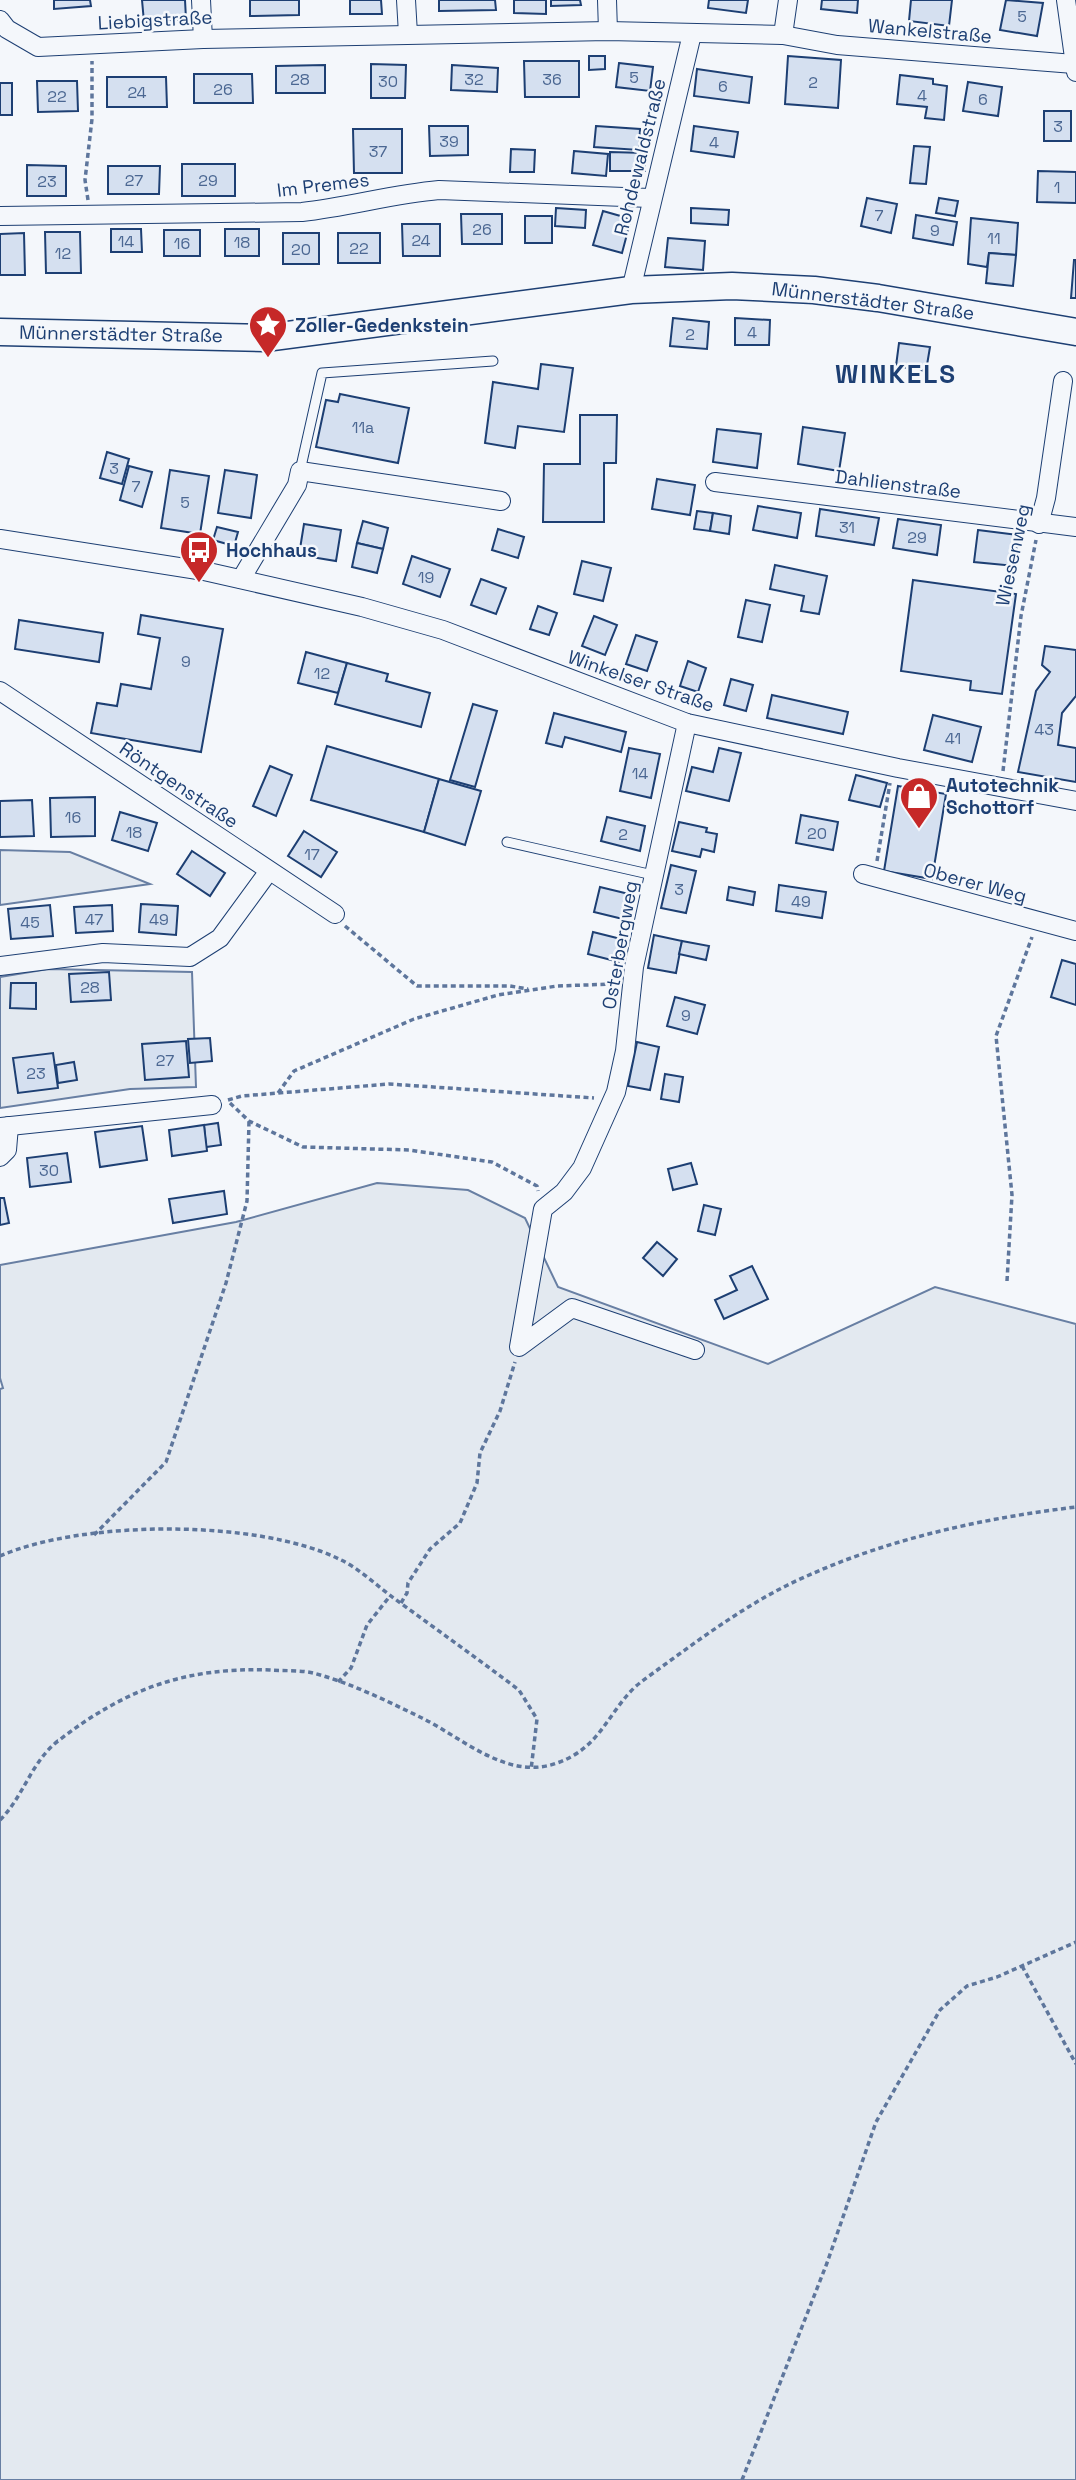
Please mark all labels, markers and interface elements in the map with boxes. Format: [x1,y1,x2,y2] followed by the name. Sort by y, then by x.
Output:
[97,5,213,35] street label: Liebigstraße
[1017,6,1027,27] house number: 5
[867,13,993,49] street label: Wankelstraße
[629,67,639,88] house number: 5
[290,69,310,90] house number: 28
[464,69,484,90] house number: 32
[542,69,562,90] house number: 36
[378,71,398,92] house number: 30
[808,72,818,93] house number: 2
[608,76,672,238] street label: Rohdewaldstraße
[718,76,728,97] house number: 6
[213,79,233,100] house number: 26
[127,82,147,103] house number: 24
[917,85,927,106] house number: 4
[47,86,67,107] house number: 22
[978,89,988,110] house number: 6
[1053,116,1063,137] house number: 3
[439,131,459,152] house number: 39
[709,132,719,153] house number: 4
[369,141,387,162] house number: 37
[275,167,371,203] street label: Im Premes
[125,170,143,191] house number: 27
[198,170,218,191] house number: 29
[37,171,57,192] house number: 23
[1054,177,1060,198] house number: 1
[874,205,884,226] house number: 7
[472,219,492,240] house number: 26
[930,220,940,241] house number: 9
[987,228,1001,249] house number: 11
[411,230,431,251] house number: 24
[118,231,134,252] house number: 14
[234,232,250,253] house number: 18
[174,233,190,254] house number: 16
[349,238,369,259] house number: 22
[291,239,311,260] house number: 20
[55,243,71,264] house number: 12
[770,276,976,326] street label: Münnerstädter Straße
[247,304,289,359] place icon: Zoller-Gedenkstein
[295,313,469,338] place label: Zoller-Gedenkstein
[19,320,223,348] street label: Münnerstädter Straße
[747,322,757,343] house number: 4
[685,324,695,345] house number: 2
[835,357,957,391] district label: WINKELS
[352,417,374,438] house number: 11a
[109,458,119,479] house number: 3
[834,464,962,504] street label: Dahlienstraße
[131,476,141,497] house number: 7
[180,492,190,513] house number: 5
[990,502,1036,608] street label: Wiesenweg
[839,517,855,538] house number: 31
[907,527,927,548] house number: 29
[178,529,220,584] bus stop icon: Hochhaus
[226,538,317,563] place label: Hochhaus
[418,567,434,588] house number: 19
[565,644,717,718] street label: Winkelser Straße
[181,651,191,672] house number: 9
[314,663,330,684] house number: 12
[1034,719,1054,740] house number: 43
[945,728,961,749] house number: 41
[115,736,243,834] street label: Röntgenstraße
[632,763,648,784] house number: 14
[946,773,1059,820] place label: Autotechnik Schottorf
[898,775,940,830] shop icon: Autotechnik Schottorf
[65,807,81,828] house number: 16
[126,822,142,843] house number: 18
[807,823,827,844] house number: 20
[618,824,628,845] house number: 2
[304,844,320,865] house number: 17
[921,857,1029,909] street label: Oberer Weg
[596,879,644,1011] street label: Osterbergweg
[674,879,684,900] house number: 3
[791,891,811,912] house number: 49
[85,909,103,930] house number: 47
[149,909,169,930] house number: 49
[20,912,40,933] house number: 45
[80,977,100,998] house number: 28
[681,1005,691,1026] house number: 9
[156,1050,174,1071] house number: 27
[26,1063,46,1084] house number: 23
[39,1160,59,1181] house number: 30

